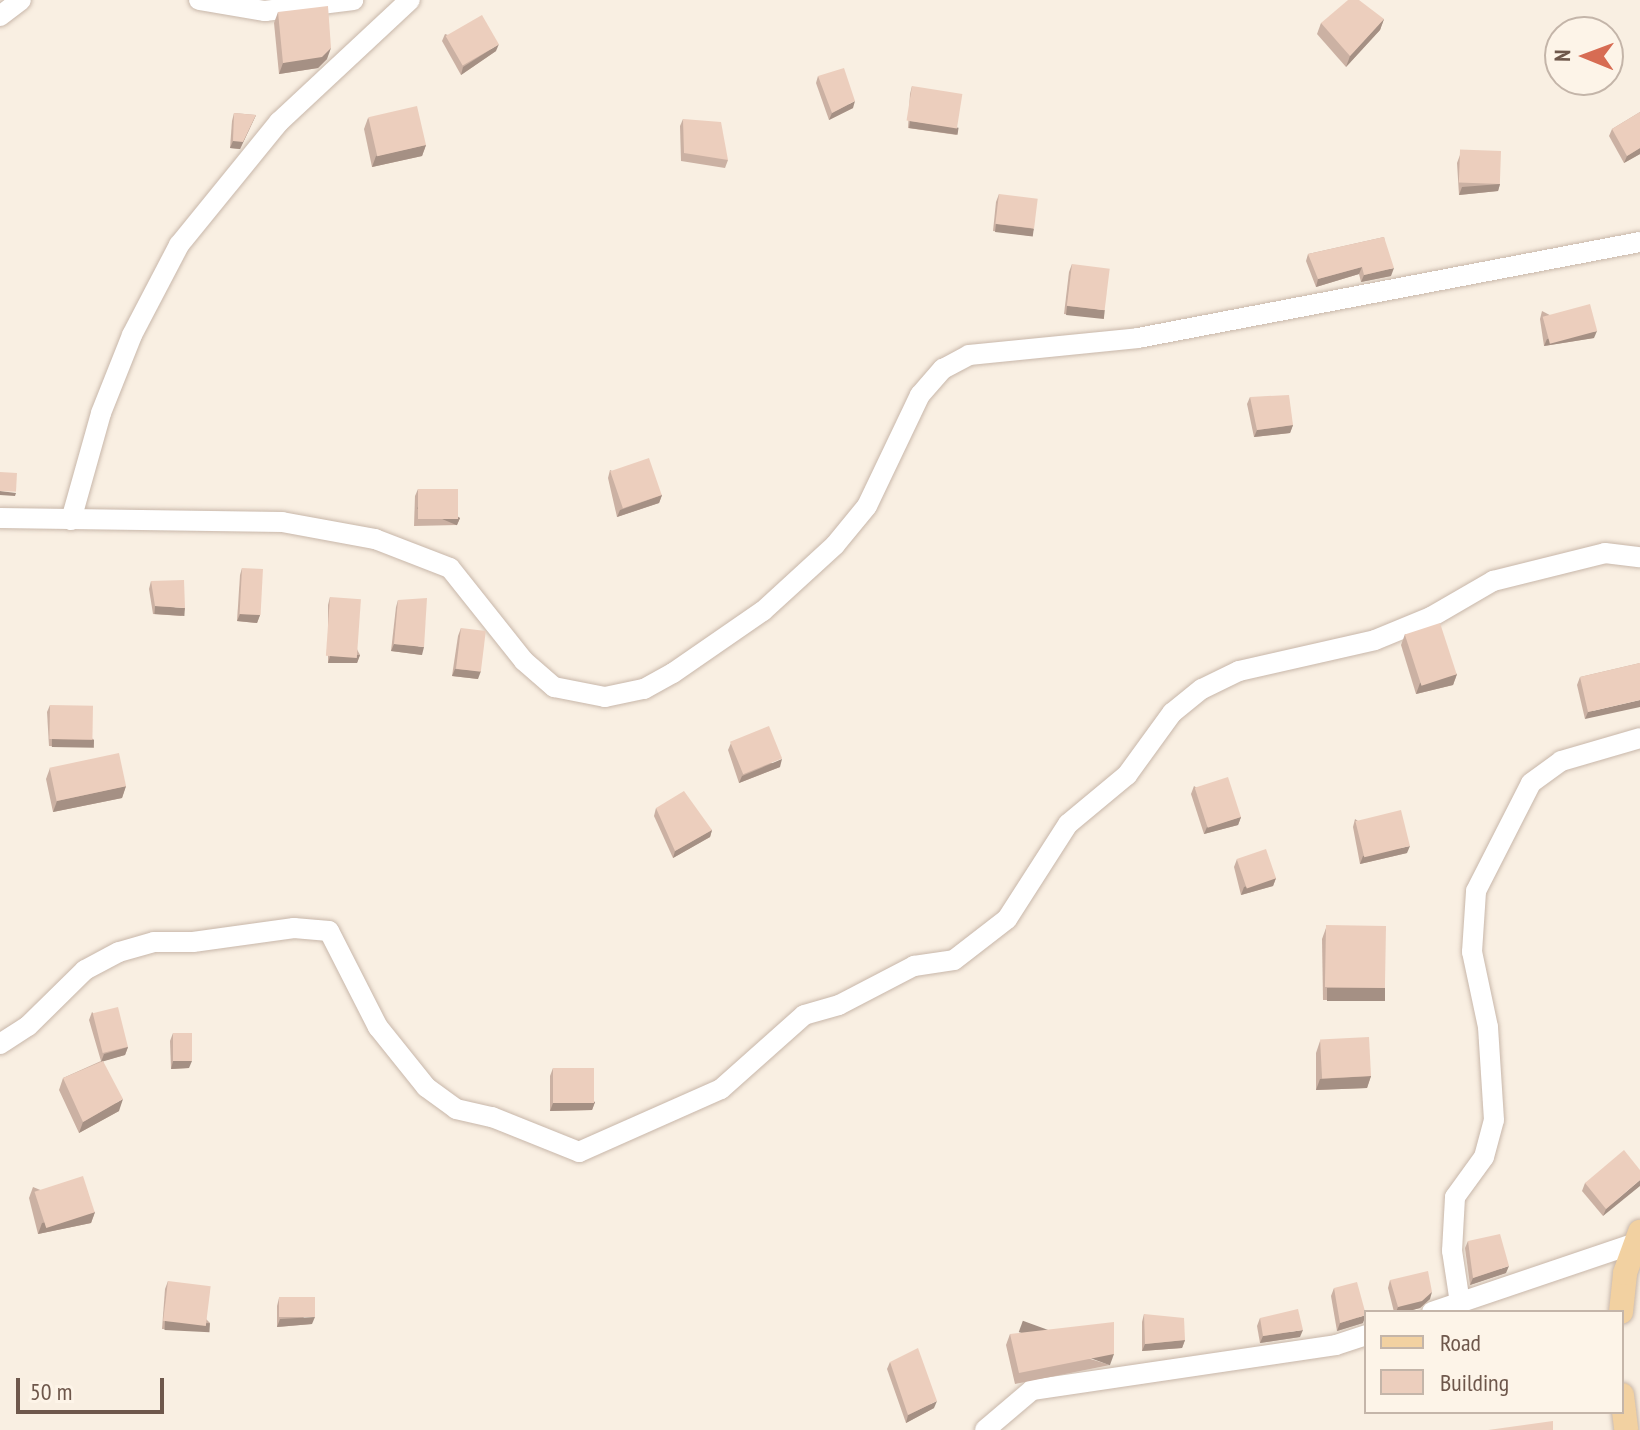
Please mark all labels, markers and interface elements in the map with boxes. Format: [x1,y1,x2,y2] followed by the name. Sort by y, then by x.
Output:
[1544,16,1624,96] north arrow
[1548,49,1576,62] text: N
[1364,1310,1624,1414] legend
[1440,1327,1481,1358] text: Road
[20,1362,168,1412] scale bar
[1440,1367,1509,1398] text: Building
[30,1376,72,1407] text: 50 m

